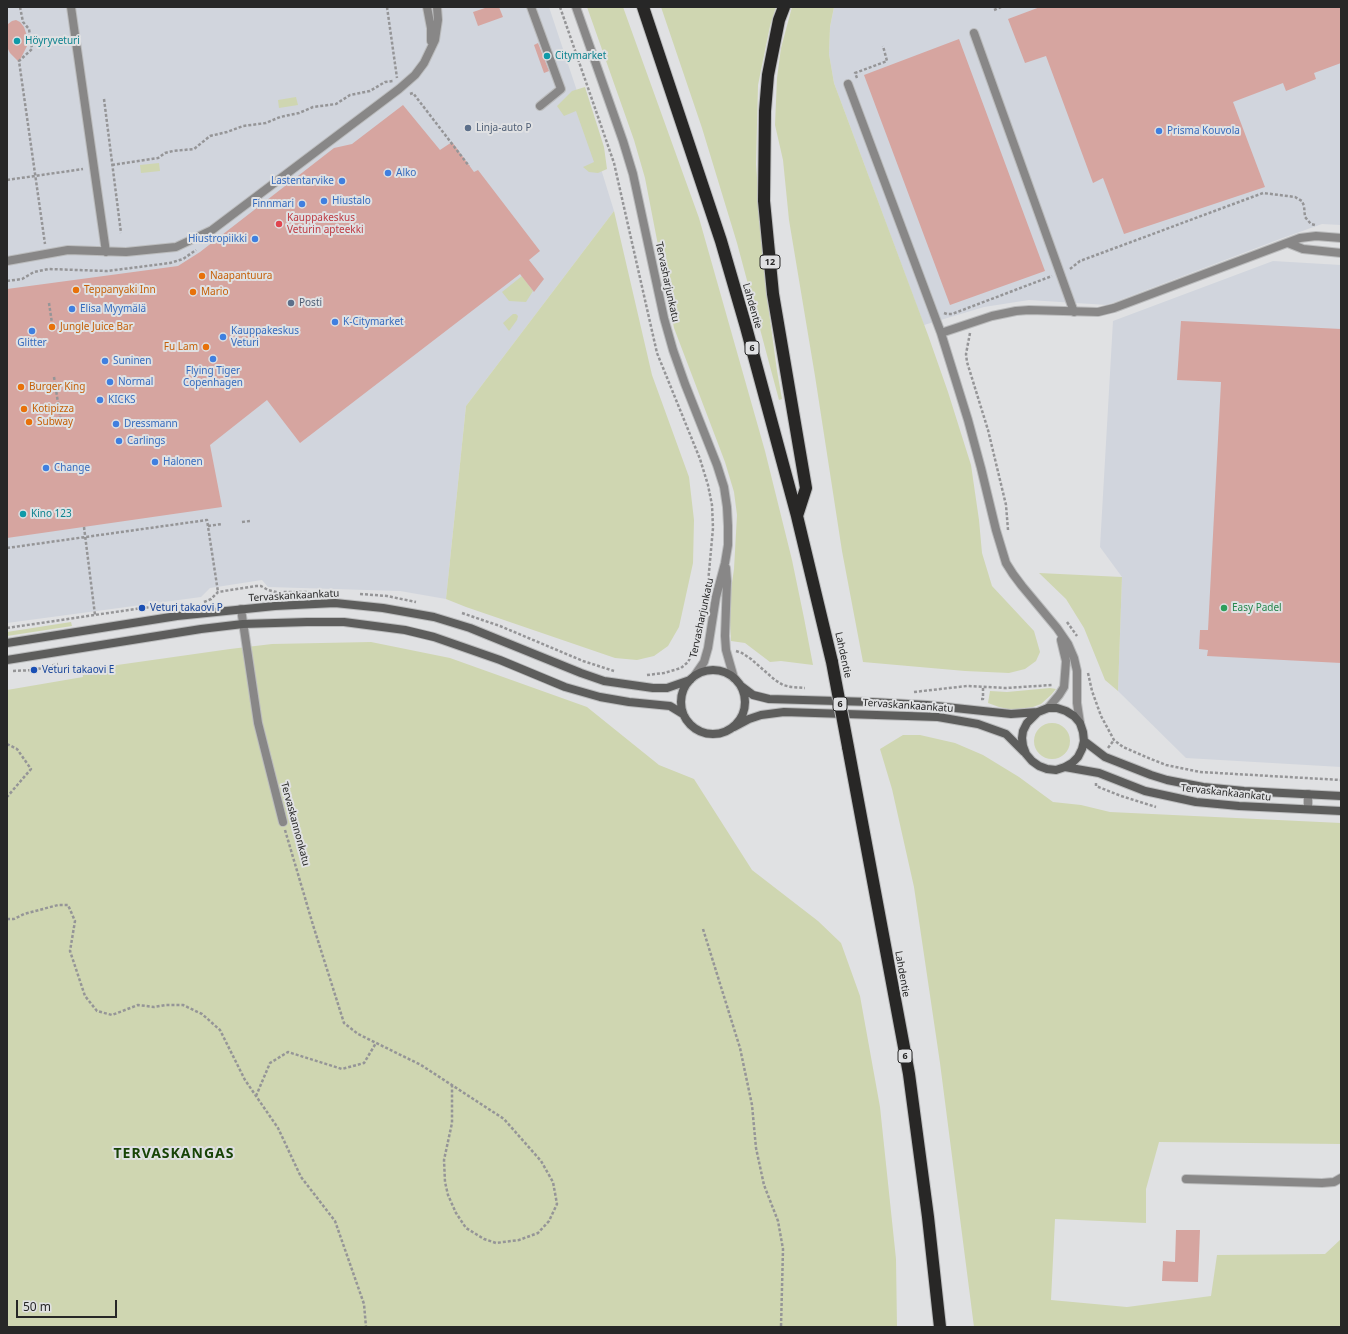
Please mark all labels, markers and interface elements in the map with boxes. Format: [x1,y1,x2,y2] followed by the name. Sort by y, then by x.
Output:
[25,35,80,47] place label: Höyryveturi
[12,36,22,46] marker: Höyryveturi
[555,50,606,62] place label: Citymarket
[542,51,552,61] marker: Citymarket
[476,122,532,134] place label: Linja-auto P
[463,123,473,133] marker: Linja-auto P
[1167,125,1240,137] place label: Prisma Kouvola
[1154,126,1164,136] marker: Prisma Kouvola
[396,167,416,179] place label: Alko
[383,168,393,178] marker: Alko
[271,175,334,187] place label: Lastentarvike
[337,176,347,186] marker: Lastentarvike
[332,195,371,207] place label: Hiustalo
[319,196,329,206] marker: Hiustalo
[252,198,294,210] place label: Finnmari
[297,199,307,209] marker: Finnmari
[287,212,364,236] place label: Kauppakeskus Veturin apteekki
[274,219,284,229] marker: Kauppakeskus Veturin apteekki
[188,233,247,245] place label: Hiustropiikki
[250,234,260,244] marker: Hiustropiikki
[653,241,681,323] street label: Tervasharjunkatu
[760,255,780,269] road number: 12
[210,270,272,282] place label: Naapantuura
[197,271,207,281] marker: Naapantuura
[740,282,764,330] street label: Lahdentie
[84,284,156,296] place label: Teppanyaki Inn
[71,285,81,295] marker: Teppanyaki Inn
[201,286,228,298] place label: Mario
[188,287,198,297] marker: Mario
[299,297,322,309] place label: Posti
[286,298,296,308] marker: Posti
[80,303,146,315] place label: Elisa Myymälä
[67,304,77,314] marker: Elisa Myymälä
[343,316,404,328] place label: K-Citymarket
[330,317,340,327] marker: K-Citymarket
[60,321,133,333] place label: Jungle Juice Bar
[47,322,57,332] marker: Jungle Juice Bar
[231,325,299,348] place label: Kauppakeskus Veturi
[27,326,37,336] marker: Glitter
[218,332,228,342] marker: Kauppakeskus Veturi
[17,337,47,349] place label: Glitter
[164,341,198,353] place label: Fu Lam
[745,341,759,355] road number: 6
[201,342,211,352] marker: Fu Lam
[208,354,218,364] marker: Flying Tiger Copenhagen
[113,355,151,367] place label: Suninen
[100,356,110,366] marker: Suninen
[183,365,243,388] place label: Flying Tiger Copenhagen
[118,376,153,388] place label: Normal
[105,377,115,387] marker: Normal
[29,381,85,393] place label: Burger King
[16,382,26,392] marker: Burger King
[108,394,136,406] place label: KICKS
[95,395,105,405] marker: KICKS
[32,403,74,415] place label: Kotipizza
[19,404,29,414] marker: Kotipizza
[37,416,73,428] place label: Subway
[24,417,34,427] marker: Subway
[124,418,178,430] place label: Dressmann
[111,419,121,429] marker: Dressmann
[127,435,165,447] place label: Carlings
[114,436,124,446] marker: Carlings
[163,456,203,468] place label: Halonen
[150,457,160,467] marker: Halonen
[54,462,90,474] place label: Change
[41,463,51,473] marker: Change
[31,508,72,520] place label: Kino 123
[18,509,28,519] marker: Kino 123
[688,577,716,659] street label: Tervasharjunkatu
[248,588,340,604] street label: Tervaskankaankatu
[150,602,223,614] place label: Veturi takaovi P
[1232,602,1282,614] place label: Easy Padel
[137,603,147,613] marker: Veturi takaovi P
[1219,603,1229,613] marker: Easy Padel
[832,631,854,679] street label: Lahdentie
[42,664,114,676] place label: Veturi takaovi E
[29,665,39,675] marker: Veturi takaovi E
[833,697,847,711] road number: 6
[862,697,954,715] street label: Tervaskankaankatu
[278,781,312,867] street label: Tervaskannonkatu
[1180,782,1272,804] street label: Tervaskankaankatu
[892,950,912,998] street label: Lahdentie
[898,1049,912,1063] road number: 6
[114,1146,234,1162] district label: TERVASKANGAS
[18,1292,119,1318] scale bar
[23,1298,51,1315] text: 50 m

